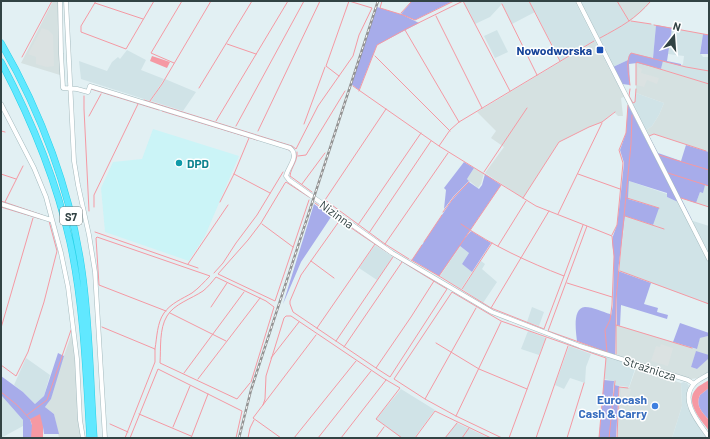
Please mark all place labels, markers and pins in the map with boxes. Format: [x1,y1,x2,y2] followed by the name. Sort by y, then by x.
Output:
[517,43,592,57] place label: Nowodworska
[595,45,605,55] marker: Nowodworska
[187,156,209,170] place label: DPD
[174,158,184,168] marker: DPD
[579,392,647,420] place label: Eurocash Cash & Carry
[650,401,660,411] marker: Eurocash Cash & Carry

